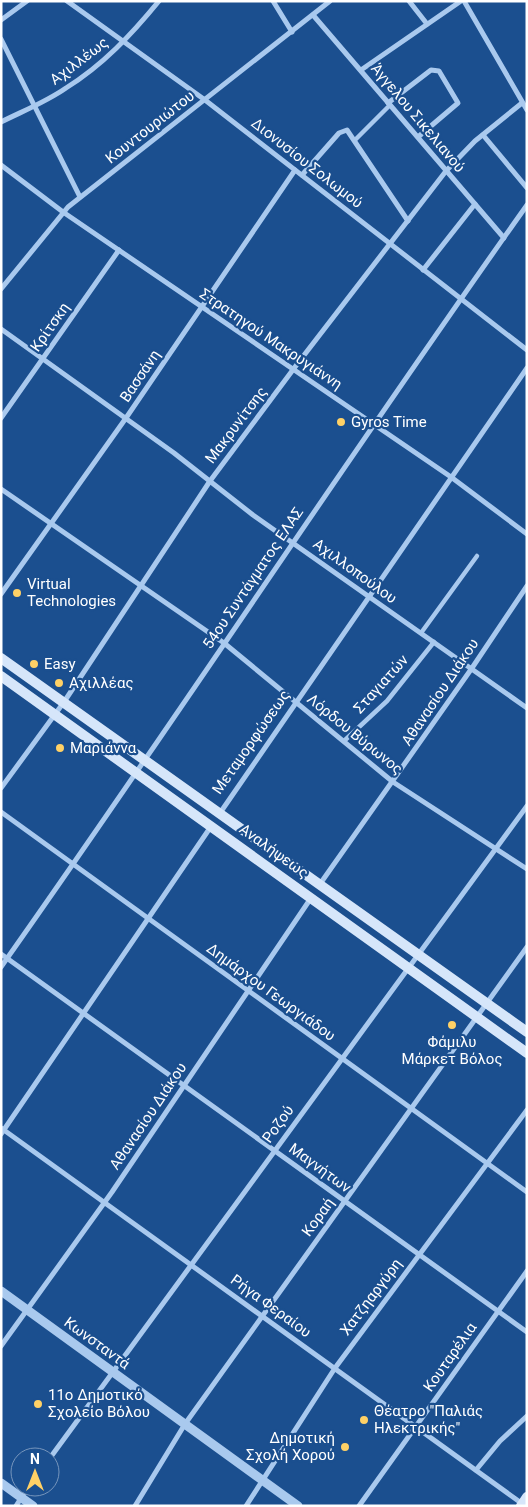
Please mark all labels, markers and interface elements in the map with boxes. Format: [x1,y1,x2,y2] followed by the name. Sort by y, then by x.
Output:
[46,33,112,89] street label: Αχιλλέως
[367,60,469,176] street label: Άγγελου Σικελιανού
[102,87,198,167] street label: Κουντουριώτου
[248,114,366,212] street label: Διονυσίου Σολωμού
[196,285,346,393] street label: Στρατηγού Μακρυγιάννη
[27,299,73,355] street label: Κρίτσκη
[116,346,164,406] street label: Βασσάνη
[201,383,271,467] street label: Μακρυνίτσης
[351,413,427,431] place label: Gyros Time
[335,416,347,428] marker: Gyros Time
[199,504,307,652] street label: 54ου Συντάγματος ΕΛΑΣ
[310,535,400,607] street label: Αχιλλοπούλου
[27,575,116,610] place label: Virtual Technologies
[11,587,23,599] marker: Virtual Technologies
[398,635,482,749] street label: Αθανασίου Διάκου
[350,651,412,717] street label: Σταγιατών
[44,655,76,673] place label: Easy
[28,658,40,670] marker: Easy
[69,674,133,692] place label: Αχιλλέας
[53,677,65,689] marker: Αχιλλέας
[208,687,294,797] street label: Μεταμορφώσεως
[304,690,406,778] street label: Λόρδου Βύρωνος
[70,739,137,757] place label: Μαριάννα
[54,742,66,754] marker: Μαριάννα
[236,820,312,882] street label: Αναλήψεως
[203,939,339,1045] street label: Δημάρχου Γεωργιάδου
[446,1019,458,1031] marker: Φάμιλυ Μάρκετ Βόλος
[402,1033,502,1068] place label: Φάμιλυ Μάρκετ Βόλος
[106,1059,190,1173] street label: Αθανασίου Διάκου
[258,1102,298,1146] street label: Ροζού
[285,1139,355,1197] street label: Μαγνήτων
[298,1194,338,1240] street label: Κοραή
[336,1255,406,1339] street label: Χατζηαργύρη
[227,1271,315,1341] street label: Ρήγα Φεραίου
[61,1313,134,1373] street label: Κωνσταντά
[420,1319,481,1395] street label: Κουταρέλια
[48,1386,150,1421] place label: 11ο Δημοτικό Σχολείο Βόλου
[32,1398,44,1410] marker: 11ο Δημοτικό Σχολείο Βόλου
[374,1402,483,1437] place label: Θέατρο "Παλιάς Ηλεκτρικής"
[358,1414,370,1426] marker: Θέατρο "Παλιάς Ηλεκτρικής"
[246,1429,335,1464] place label: Δημοτική Σχολή Χορού
[339,1441,351,1453] marker: Δημοτική Σχολή Χορού
[10,1447,60,1497] north arrow
[30,1451,40,1467] text: N

